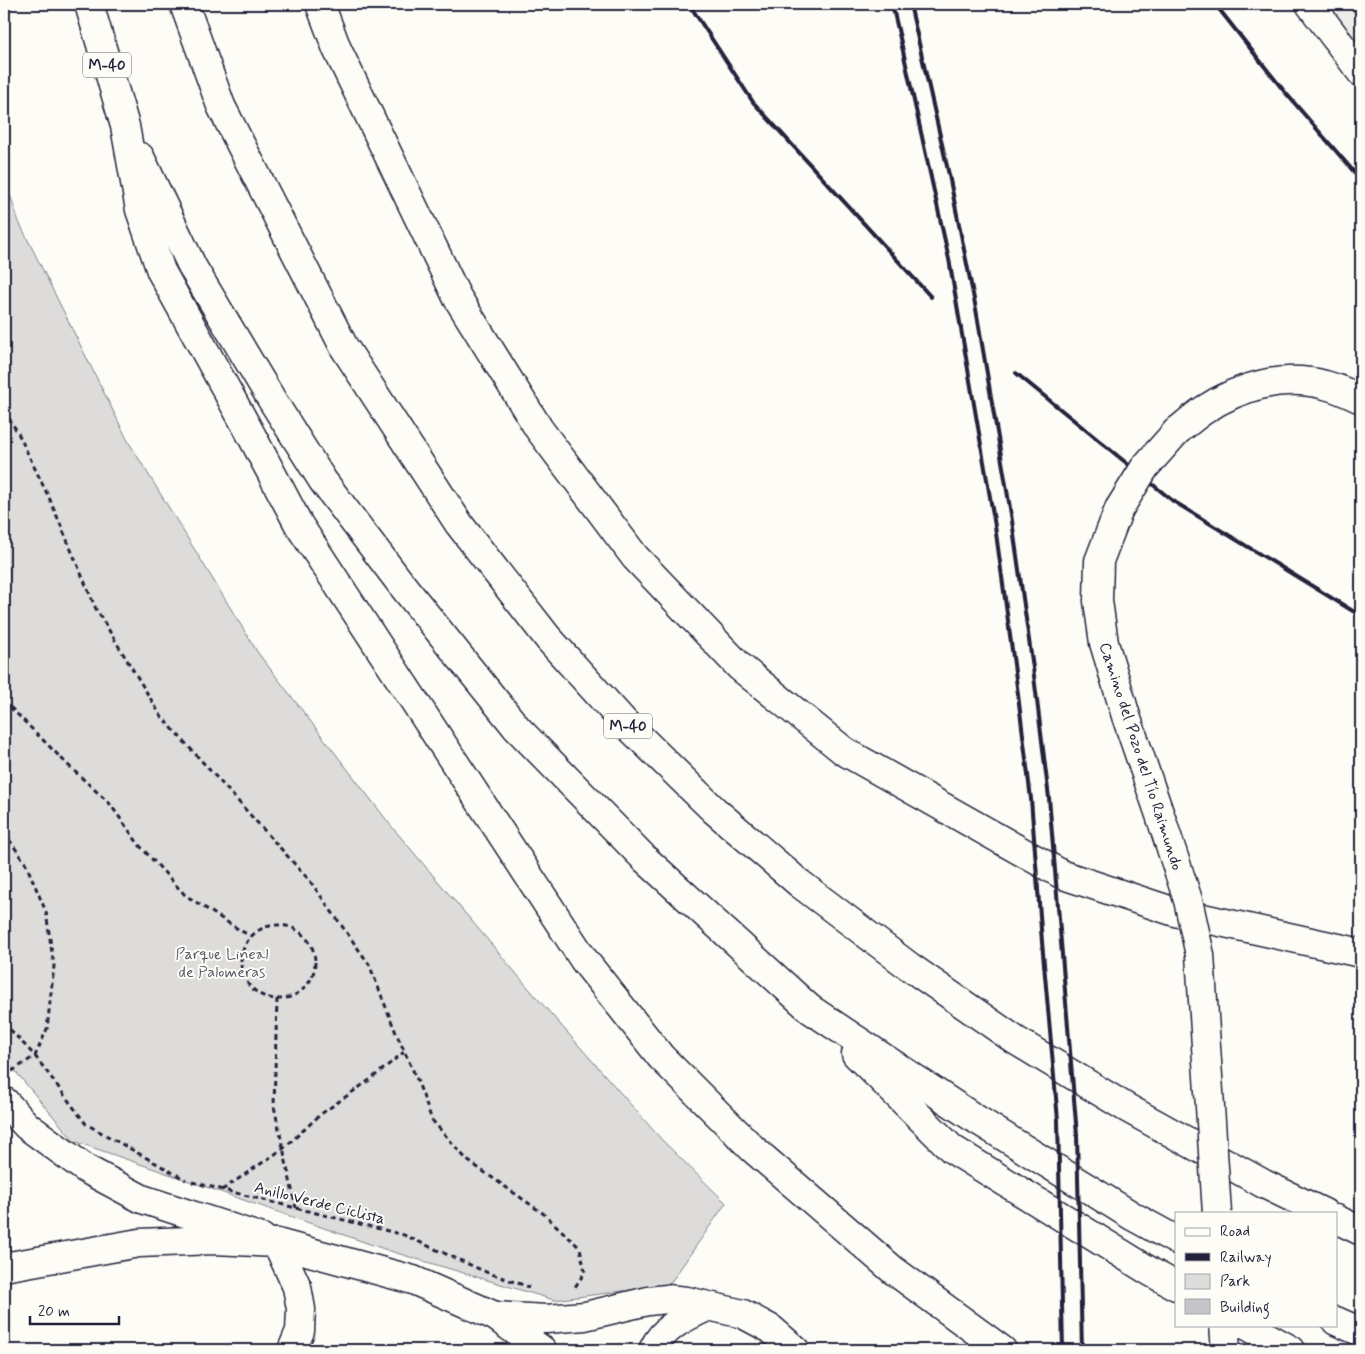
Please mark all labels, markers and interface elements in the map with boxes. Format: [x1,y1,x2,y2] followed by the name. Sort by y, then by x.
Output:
[83,52,131,78] road number: M-40
[1094,640,1187,873] street label: Camino del Pozo del Tío Raimundo
[604,714,652,738] road number: M-40
[176,944,268,983] park label: Parque Lineal de Palomeras
[252,1177,387,1230] street label: Anillo Verde Ciclista
[1175,1212,1338,1326] legend
[1220,1222,1250,1242] text: Road
[1220,1248,1272,1268] text: Railway
[1220,1272,1250,1292] text: Park
[30,1294,119,1326] scale bar
[1220,1298,1270,1319] text: Building
[38,1302,70,1322] text: 20 m

